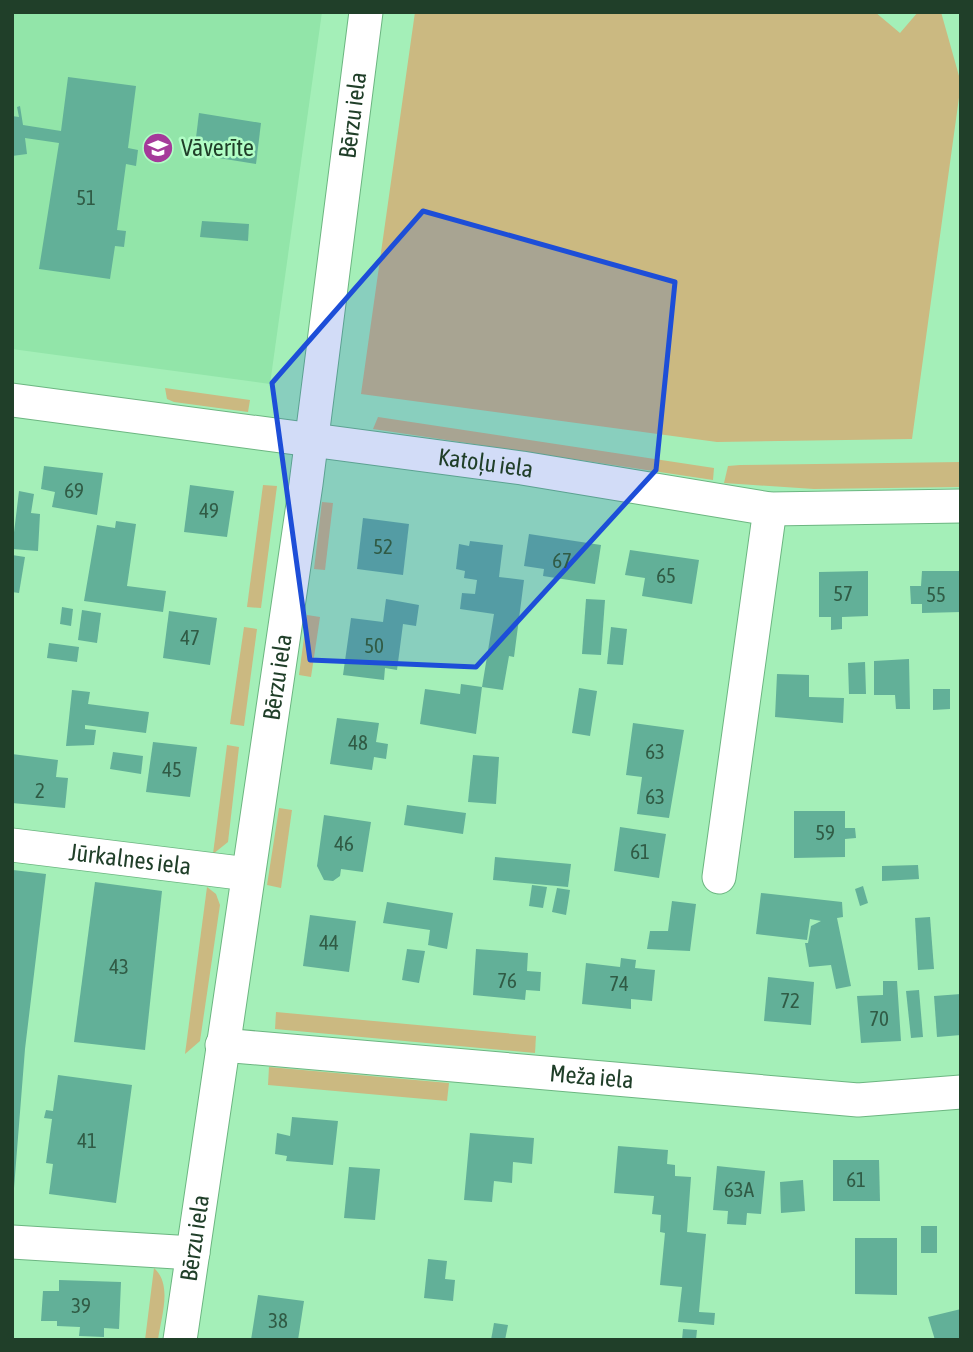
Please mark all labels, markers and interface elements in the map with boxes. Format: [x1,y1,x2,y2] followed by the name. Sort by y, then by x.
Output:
[334,70,371,160] street label: Bērzu iela
[141,131,175,165] school or university icon: Vāverīte
[181,134,254,161] place label: Vāverīte
[76,185,96,209] house number: 51
[437,443,535,483] street label: Katoļu iela
[64,478,84,502] house number: 69
[199,498,219,522] house number: 49
[373,534,393,558] house number: 52
[552,548,572,572] house number: 67
[656,563,676,587] house number: 65
[833,581,853,605] house number: 57
[926,582,946,606] house number: 55
[180,625,200,649] house number: 47
[257,632,297,722] street label: Bērzu iela
[364,633,384,657] house number: 50
[348,730,368,754] house number: 48
[645,739,665,763] house number: 63
[162,757,182,781] house number: 45
[35,778,45,802] house number: 2
[645,784,665,808] house number: 63
[815,820,835,844] house number: 59
[334,831,354,855] house number: 46
[68,838,193,880] street label: Jūrkalnes iela
[630,839,650,863] house number: 61
[319,930,339,954] house number: 44
[109,954,129,978] house number: 43
[497,968,517,992] house number: 76
[609,971,629,995] house number: 74
[780,988,800,1012] house number: 72
[869,1006,889,1030] house number: 70
[549,1059,635,1094] street label: Meža iela
[77,1128,97,1152] house number: 41
[846,1167,866,1191] house number: 61
[724,1177,755,1201] house number: 63A
[175,1193,214,1283] street label: Bērzu iela
[71,1293,91,1317] house number: 39
[268,1308,288,1332] house number: 38

